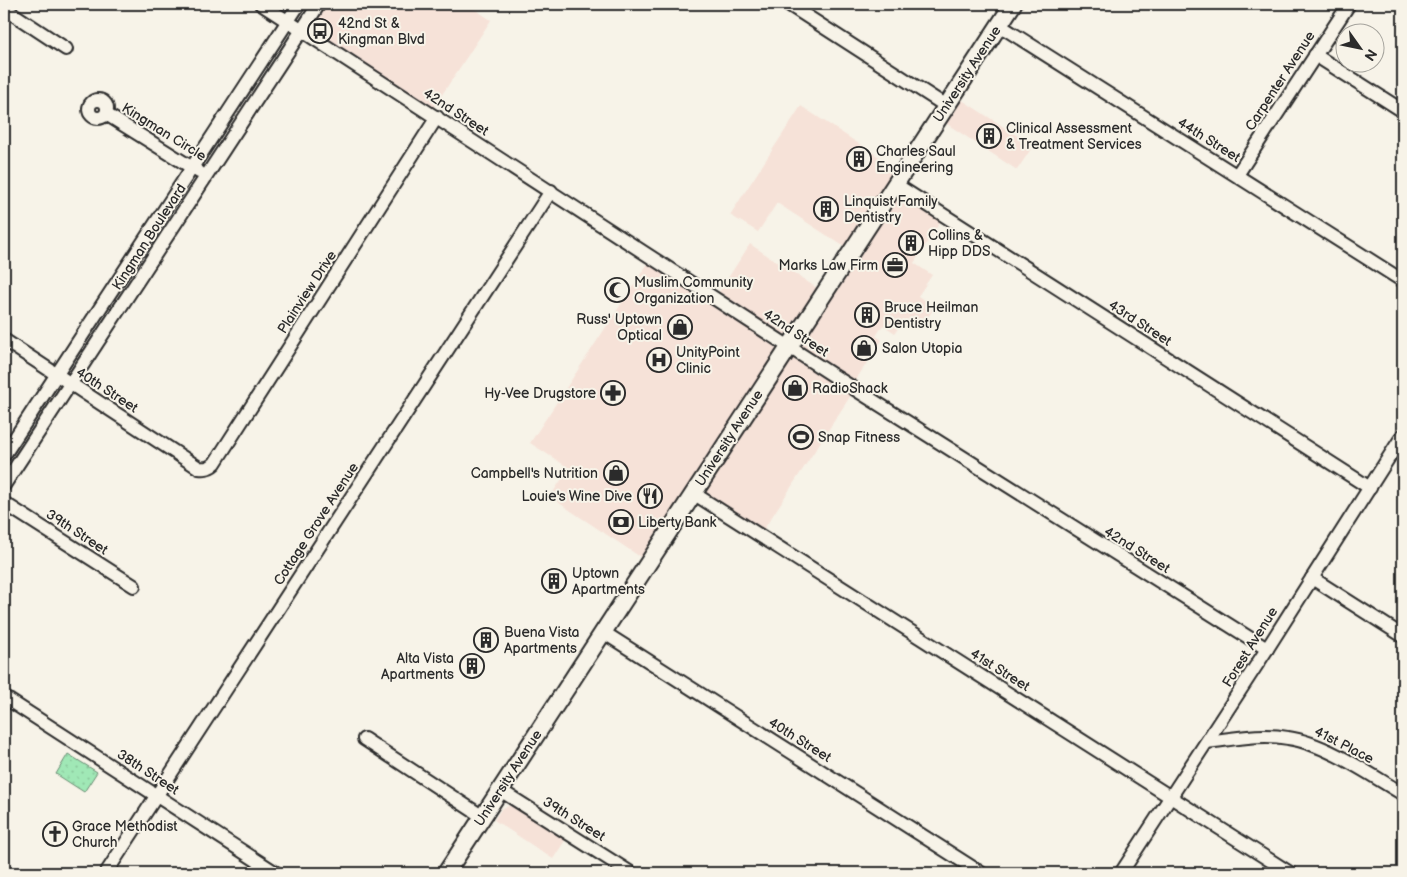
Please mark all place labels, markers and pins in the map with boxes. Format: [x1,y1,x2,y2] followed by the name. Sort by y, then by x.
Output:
[338,15,425,48] place label: 42nd St & Kingman Blvd
[307,18,333,44] bus stop icon: 42nd St & Kingman Blvd
[1006,120,1142,153] place label: Clinical Assessment & Treatment Services
[976,123,1002,149] building icon: Clinical Assessment & Treatment Services
[876,143,956,176] place label: Charles Saul Engineering
[846,146,872,172] building icon: Charles Saul Engineering
[844,193,938,226] place label: Linquist Family Dentistry
[813,196,839,222] building icon: Linquist Family Dentistry
[928,227,990,260] place label: Collins & Hipp DDS
[898,230,924,256] building icon: Collins & Hipp DDS
[882,252,908,278] office icon: Marks Law Firm
[778,257,878,274] place label: Marks Law Firm
[634,274,754,307] place label: Muslim Community Organization
[604,277,630,303] mosque icon: Muslim Community Organization
[884,299,978,332] place label: Bruce Heilman Dentistry
[854,302,880,328] building icon: Bruce Heilman Dentistry
[576,311,662,344] place label: Russ' Uptown Optical
[667,314,693,340] shop icon: Russ' Uptown Optical
[851,335,877,361] shop icon: Salon Utopia
[882,340,963,357] place label: Salon Utopia
[676,344,740,377] place label: UnityPoint Clinic
[646,347,672,373] hospital icon: UnityPoint Clinic
[782,375,808,401] shop icon: RadioShack
[600,380,626,406] pharmacy icon: Hy-Vee Drugstore
[812,380,888,397] place label: RadioShack
[484,385,596,402] place label: Hy-Vee Drugstore
[788,424,814,450] sports icon: Snap Fitness
[818,429,900,446] place label: Snap Fitness
[603,460,629,486] shop icon: Campbell's Nutrition
[471,465,598,482] place label: Campbell's Nutrition
[637,483,663,509] restaurant icon: Louie's Wine Dive
[522,488,632,505] place label: Louie's Wine Dive
[608,509,634,535] bank icon: Liberty Bank
[638,514,717,531] place label: Liberty Bank
[572,565,645,598] place label: Uptown Apartments
[541,568,567,594] building icon: Uptown Apartments
[504,624,580,657] place label: Buena Vista Apartments
[473,627,499,653] building icon: Buena Vista Apartments
[381,650,454,683] place label: Alta Vista Apartments
[459,653,485,679] building icon: Alta Vista Apartments
[72,818,178,851] place label: Grace Methodist Church
[42,821,68,847] church icon: Grace Methodist Church

